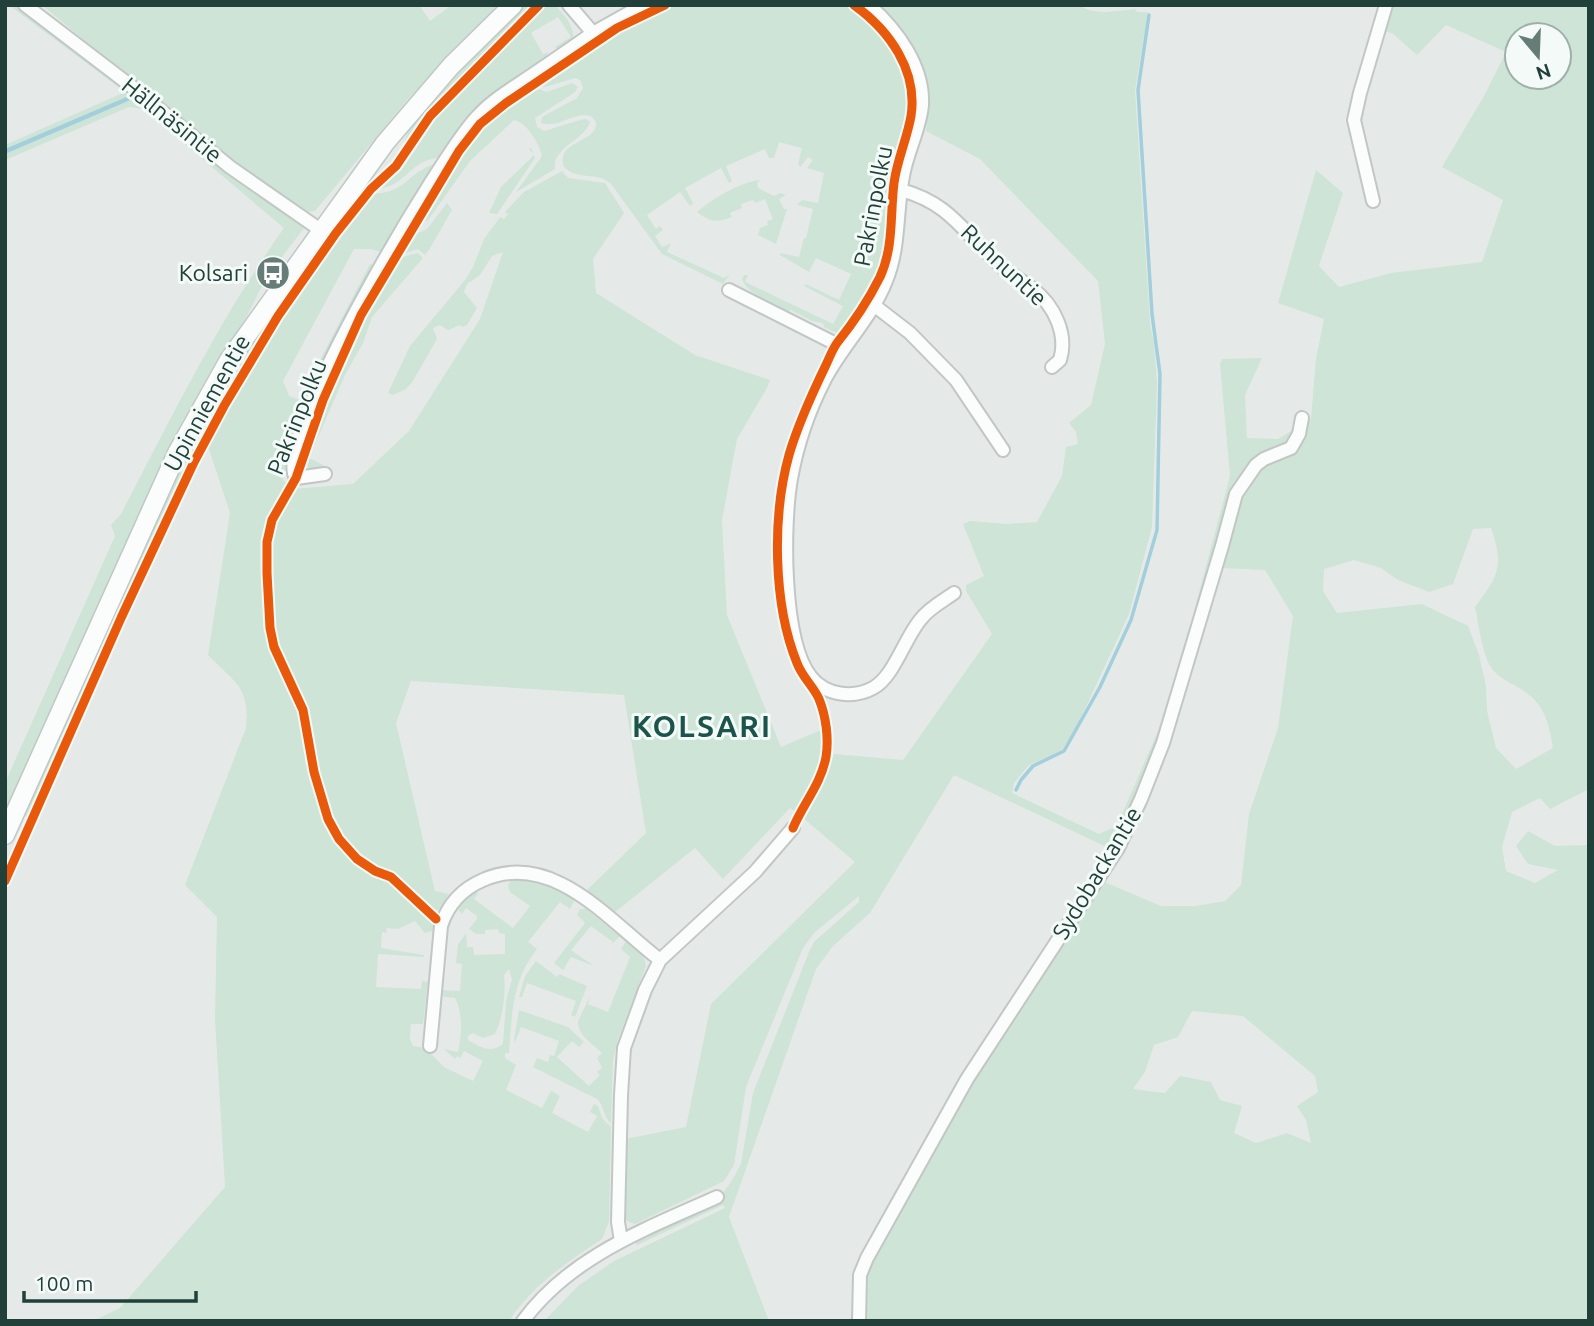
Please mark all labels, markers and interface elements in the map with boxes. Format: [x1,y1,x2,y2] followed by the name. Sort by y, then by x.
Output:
[1503,21,1573,91] north arrow
[1533,59,1554,85] text: N
[117,72,227,167] street label: Hällnäsintie
[849,144,896,268] street label: Pakrinpolku
[957,219,1052,310] street label: Ruhnuntie
[254,254,292,292] bus stop icon: Kolsari
[179,260,248,285] place label: Kolsari
[159,330,254,475] street label: Upinniementie
[262,356,331,478] street label: Pakrinpolku
[632,709,772,743] district label: KOLSARI
[1047,802,1146,943] street label: Sydobackantie
[24,1260,196,1304] scale bar
[35,1271,93,1295] text: 100 m

